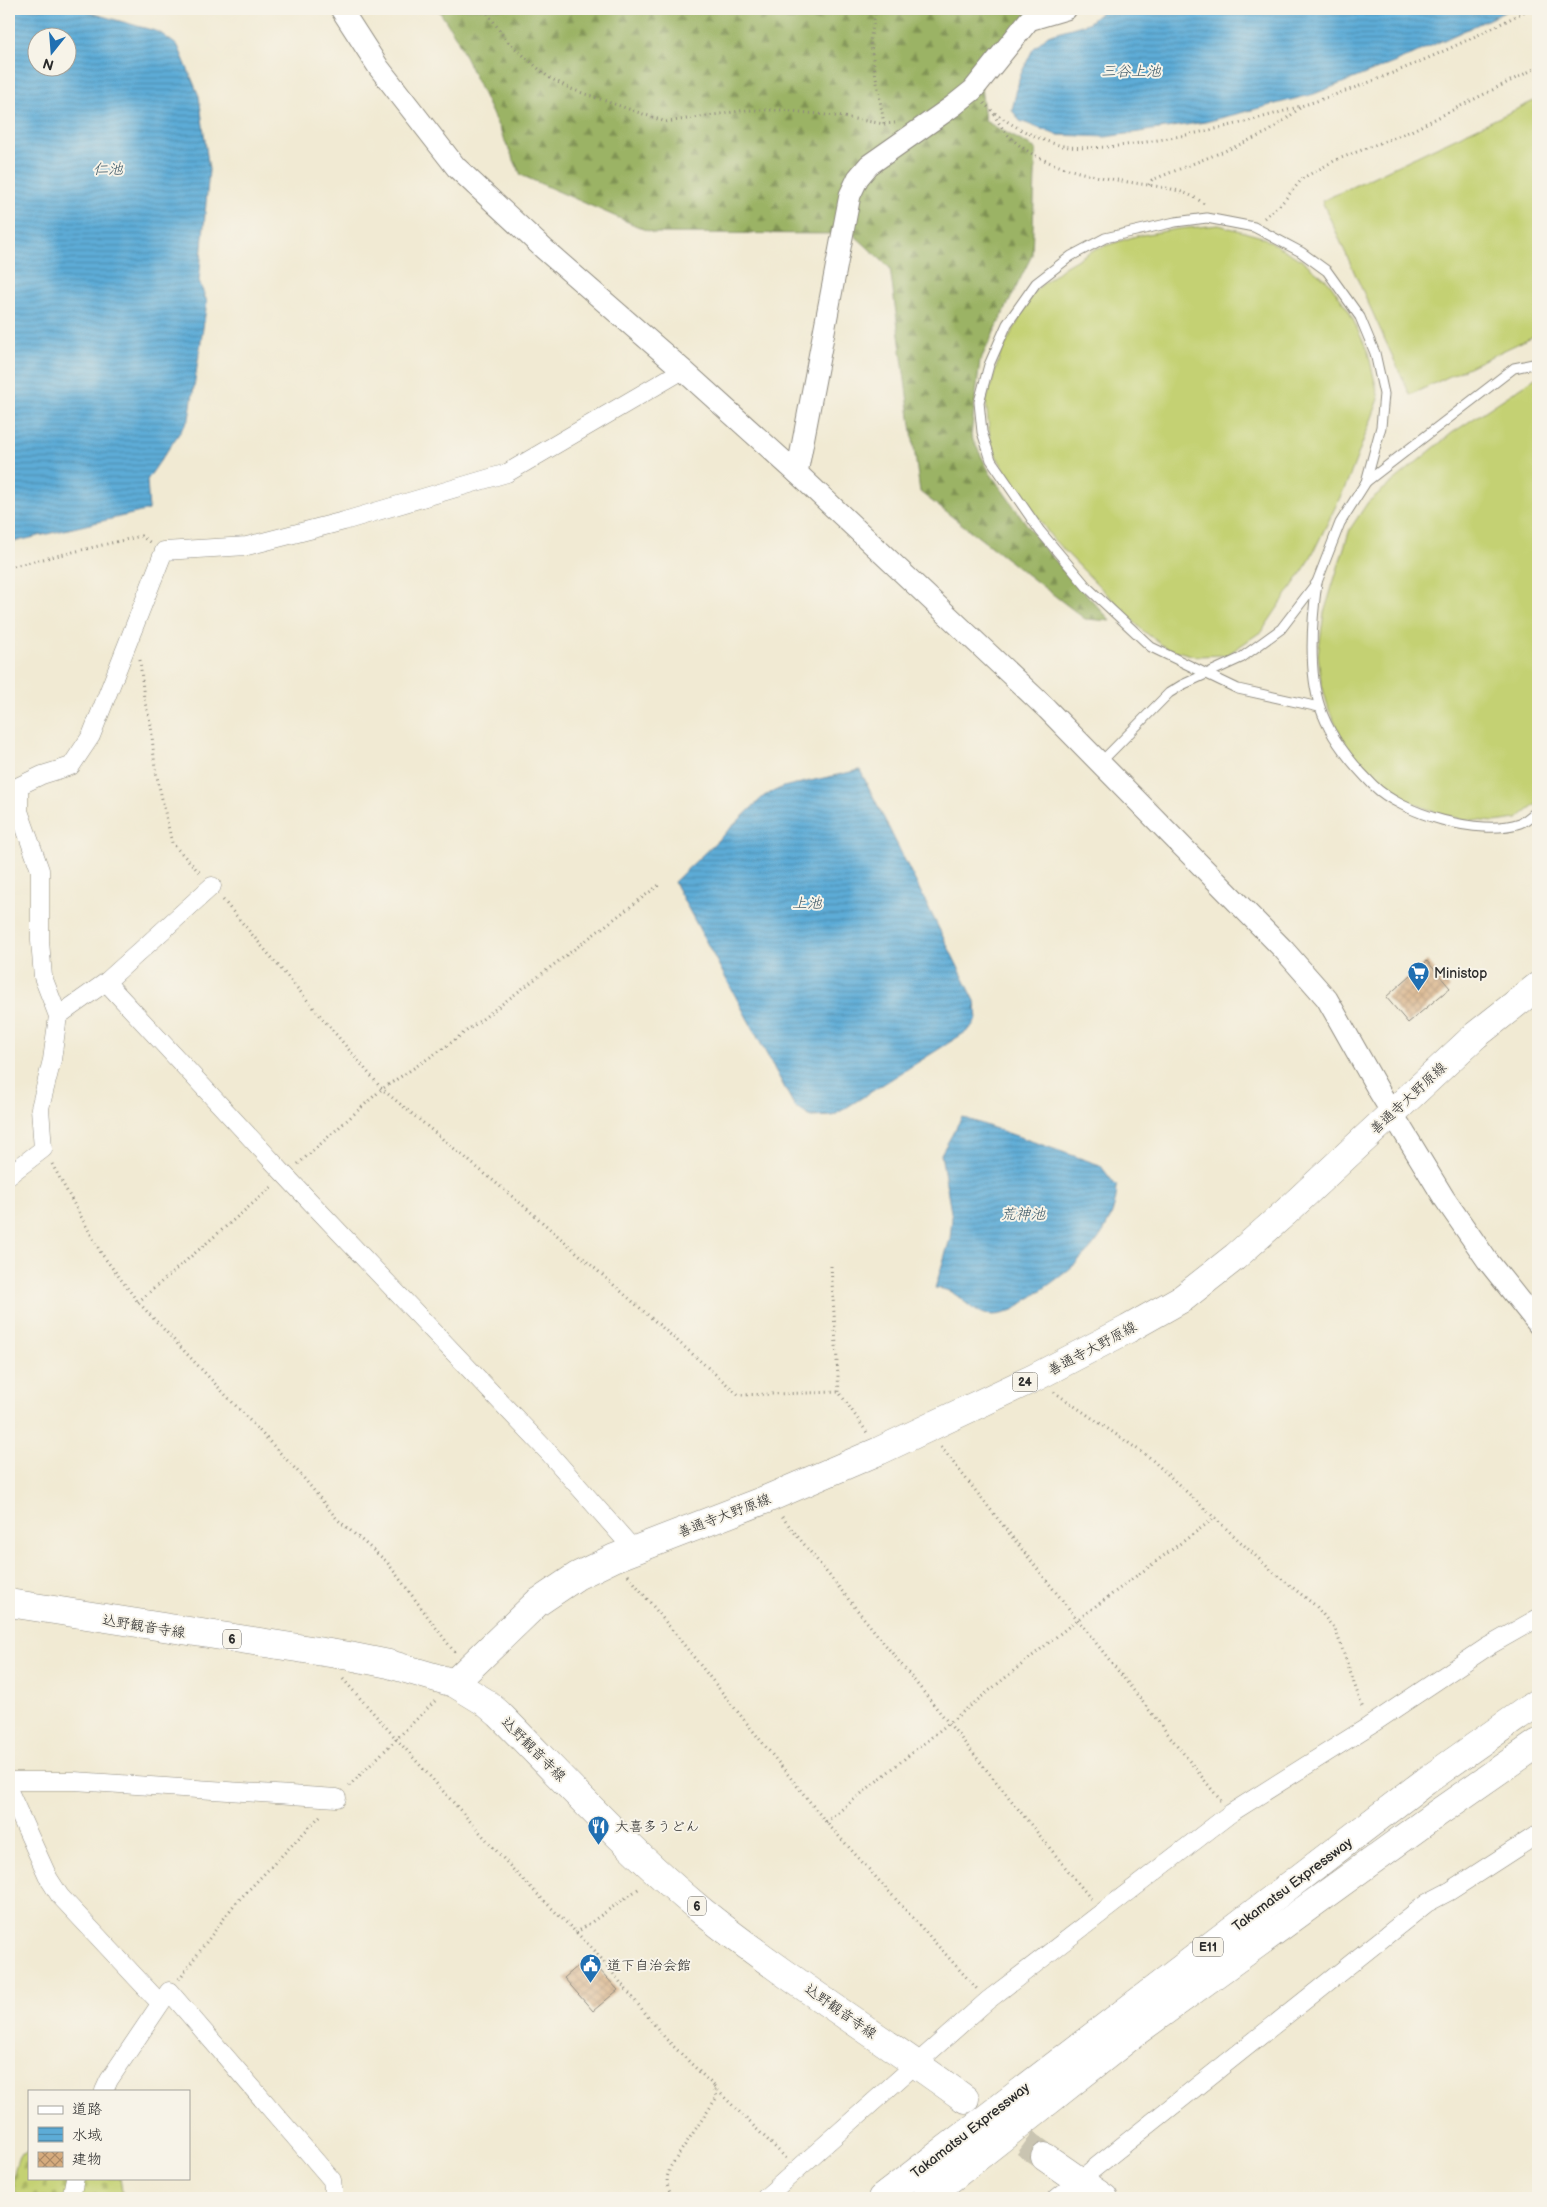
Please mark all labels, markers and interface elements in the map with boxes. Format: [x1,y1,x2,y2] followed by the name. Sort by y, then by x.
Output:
[28,28,78,78] north arrow
[41,54,56,74] text: N
[1101,62,1162,81] water label: 三谷上池
[93,160,124,179] water label: 仁池
[792,894,823,913] water label: 上池
[1406,961,1430,992] supermarket icon: Ministop
[1434,965,1487,982] place label: Ministop
[1367,1059,1450,1138] street label: 善通寺大野原線
[1000,1205,1046,1224] water label: 荒神池
[1045,1318,1139,1379] street label: 善通寺大野原線
[1012,1372,1038,1391] road number: 24
[675,1490,773,1541] street label: 善通寺大野原線
[101,1612,187,1641] street label: 込野観音寺線
[223,1630,241,1648] road number: 6
[498,1714,569,1785] street label: 込野観音寺線
[587,1814,611,1845] restaurant icon: 大喜多うどん
[615,1818,699,1835] place label: 大喜多うどん
[1229,1833,1356,1935] street label: Takamatsu Expressway
[688,1896,706,1915] road number: 6
[1193,1938,1223,1956] road number: E11
[579,1953,603,1984] public building icon: 道下自治会館
[607,1957,691,1974] place label: 道下自治会館
[801,1980,880,2042] street label: 込野観音寺線
[908,2078,1034,2182] street label: Takamatsu Expressway
[28,2090,190,2180] legend
[72,2100,102,2119] text: 道路
[72,2126,102,2145] text: 水域
[72,2150,102,2169] text: 建物

